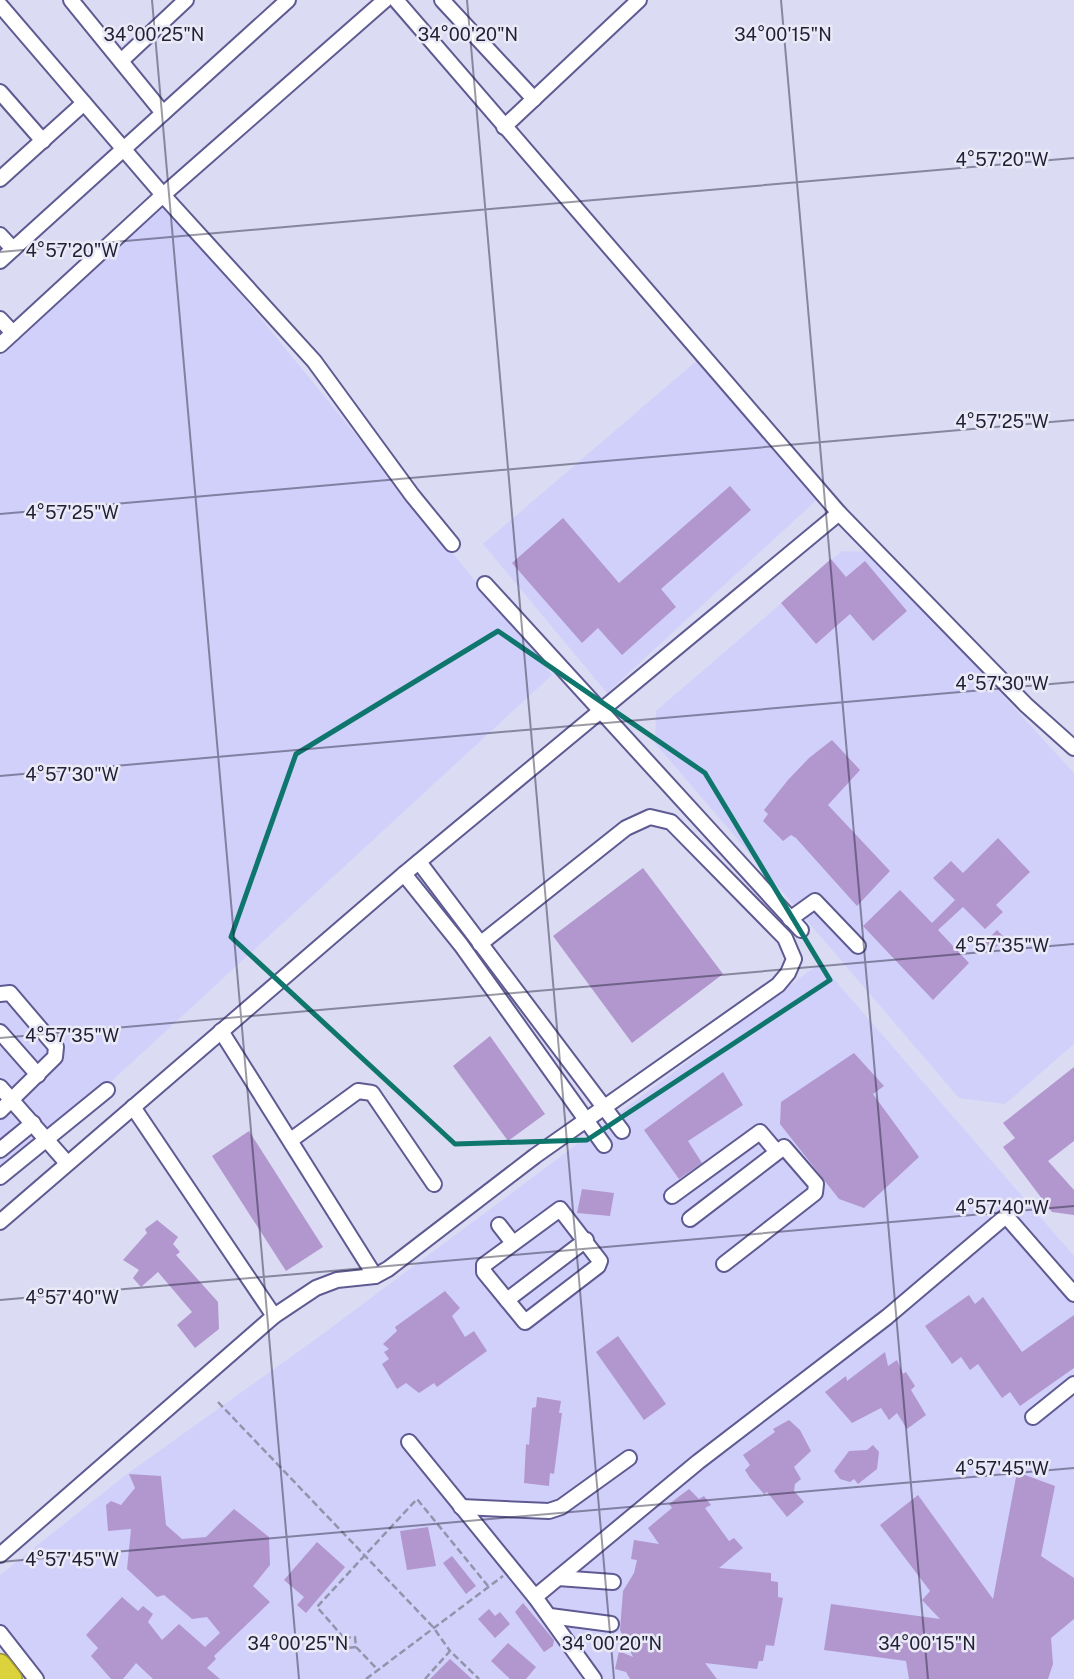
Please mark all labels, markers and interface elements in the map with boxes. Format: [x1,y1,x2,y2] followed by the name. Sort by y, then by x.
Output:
[104,24,204,45] text: 34°00'25"N
[418,24,518,45] text: 34°00'20"N
[734,24,832,45] text: 34°00'15"N
[955,149,1049,170] text: 4°57'20"W
[25,240,119,261] text: 4°57'20"W
[955,411,1049,432] text: 4°57'25"W
[25,502,119,523] text: 4°57'25"W
[955,673,1049,694] text: 4°57'30"W
[25,764,119,785] text: 4°57'30"W
[955,935,1049,956] text: 4°57'35"W
[25,1025,119,1046] text: 4°57'35"W
[955,1197,1049,1218] text: 4°57'40"W
[25,1287,119,1308] text: 4°57'40"W
[955,1458,1049,1479] text: 4°57'45"W
[25,1549,119,1570] text: 4°57'45"W
[248,1633,348,1654] text: 34°00'25"N
[562,1633,662,1654] text: 34°00'20"N
[878,1633,976,1654] text: 34°00'15"N

